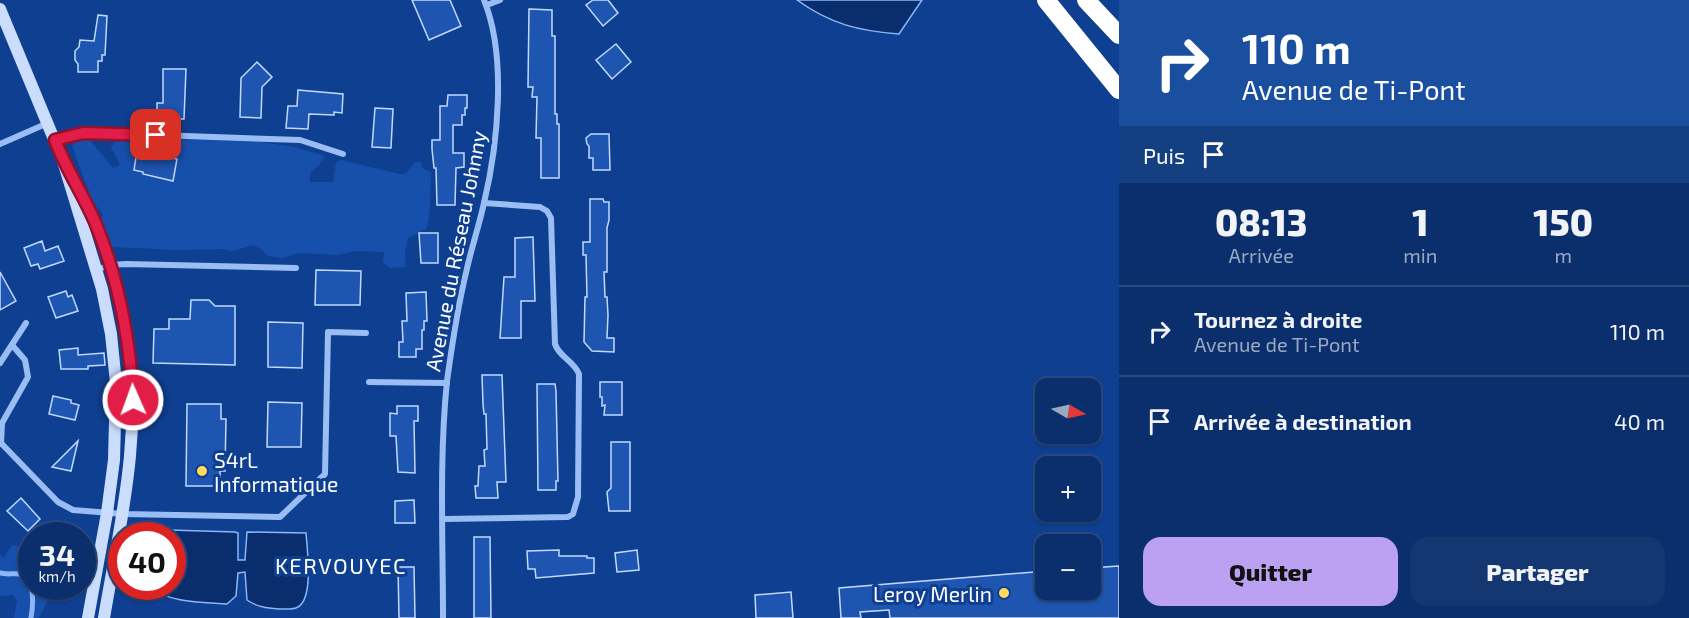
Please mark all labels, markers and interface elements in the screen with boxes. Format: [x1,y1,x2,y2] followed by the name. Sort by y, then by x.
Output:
[1242,22,1351,72] text: 110 m
[1143,24,1221,102] icon: right
[1242,73,1465,105] text: Avenue de Ti-Pont
[130,109,181,160] pin
[139,118,172,151] icon: arrive
[419,129,491,373] street label: Avenue du Réseau Johnny
[1197,138,1230,171] icon: arrive
[1143,142,1185,168] text: Puis
[1215,200,1307,243] text: 08:13
[1412,200,1429,243] text: 1
[1533,200,1593,243] text: 150
[1228,243,1294,267] text: Arrivée
[1403,243,1437,267] text: min
[1554,243,1572,267] text: m
[1194,306,1363,332] text: Tournez à droite
[1143,315,1176,348] icon: right
[1610,318,1665,344] text: 110 m
[1194,332,1360,356] text: Avenue de Ti-Pont
[101,368,165,432] position arrow
[1035,378,1101,444] north arrow
[1035,378,1101,600] map controls
[1143,405,1176,438] icon: arrive
[1194,408,1412,434] text: Arrivée à destination
[1614,408,1665,434] text: 40 m
[214,447,338,496] place label: S4rL Informatique
[1035,456,1101,522] button: +
[195,464,209,478] marker: S4rL Informatique
[108,522,186,600] speed limit sign: 40
[1035,534,1101,600] button: −
[39,536,75,572] text: 34
[1143,537,1398,606] button: Quitter
[1410,537,1665,606] button: Partager
[275,552,407,578] district label: KERVOUYEC
[38,567,76,585] text: km/h
[873,581,992,606] place label: Leroy Merlin
[997,586,1011,600] marker: Leroy Merlin

